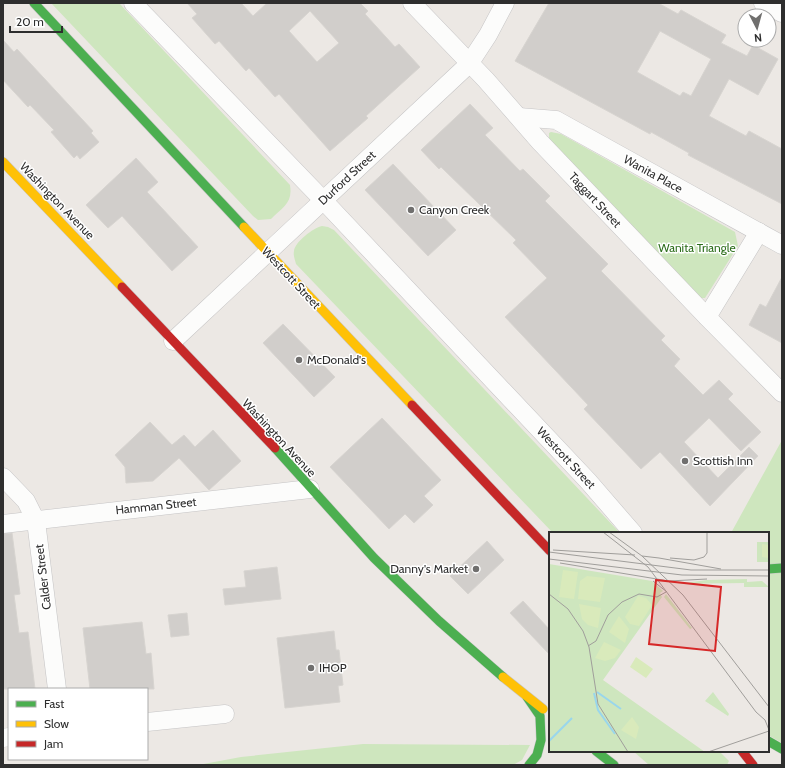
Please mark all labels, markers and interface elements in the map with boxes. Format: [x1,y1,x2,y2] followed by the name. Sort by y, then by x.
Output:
[10,8,62,34] scale bar
[737,8,777,48] north arrow
[16,14,44,29] text: 20 m
[753,31,763,45] text: N
[315,147,378,208] street label: Durford Street
[621,151,685,196] street label: Wanita Place
[17,159,98,242] street label: Washington Avenue
[566,169,625,231] street label: Taggart Street
[419,202,490,217] place label: Canyon Creek
[406,205,416,215] marker: Canyon Creek
[658,240,736,255] park label: Wanita Triangle
[259,243,324,312] street label: Westcott Street
[307,352,366,367] place label: McDonald's
[294,355,304,365] marker: McDonald's
[239,395,319,480] street label: Washington Avenue
[534,423,599,492] street label: Westcott Street
[693,453,753,468] place label: Scottish Inn
[680,456,690,466] marker: Scottish Inn
[115,494,197,517] street label: Hamman Street
[549,532,769,752] inset map
[31,543,54,611] street label: Calder Street
[390,561,468,576] place label: Danny's Market
[471,564,481,574] marker: Danny's Market
[319,660,347,675] place label: IHOP
[306,663,316,673] marker: IHOP
[8,688,148,760] legend
[44,696,64,711] text: Fast
[44,716,69,731] text: Slow
[43,736,63,751] text: Jam

